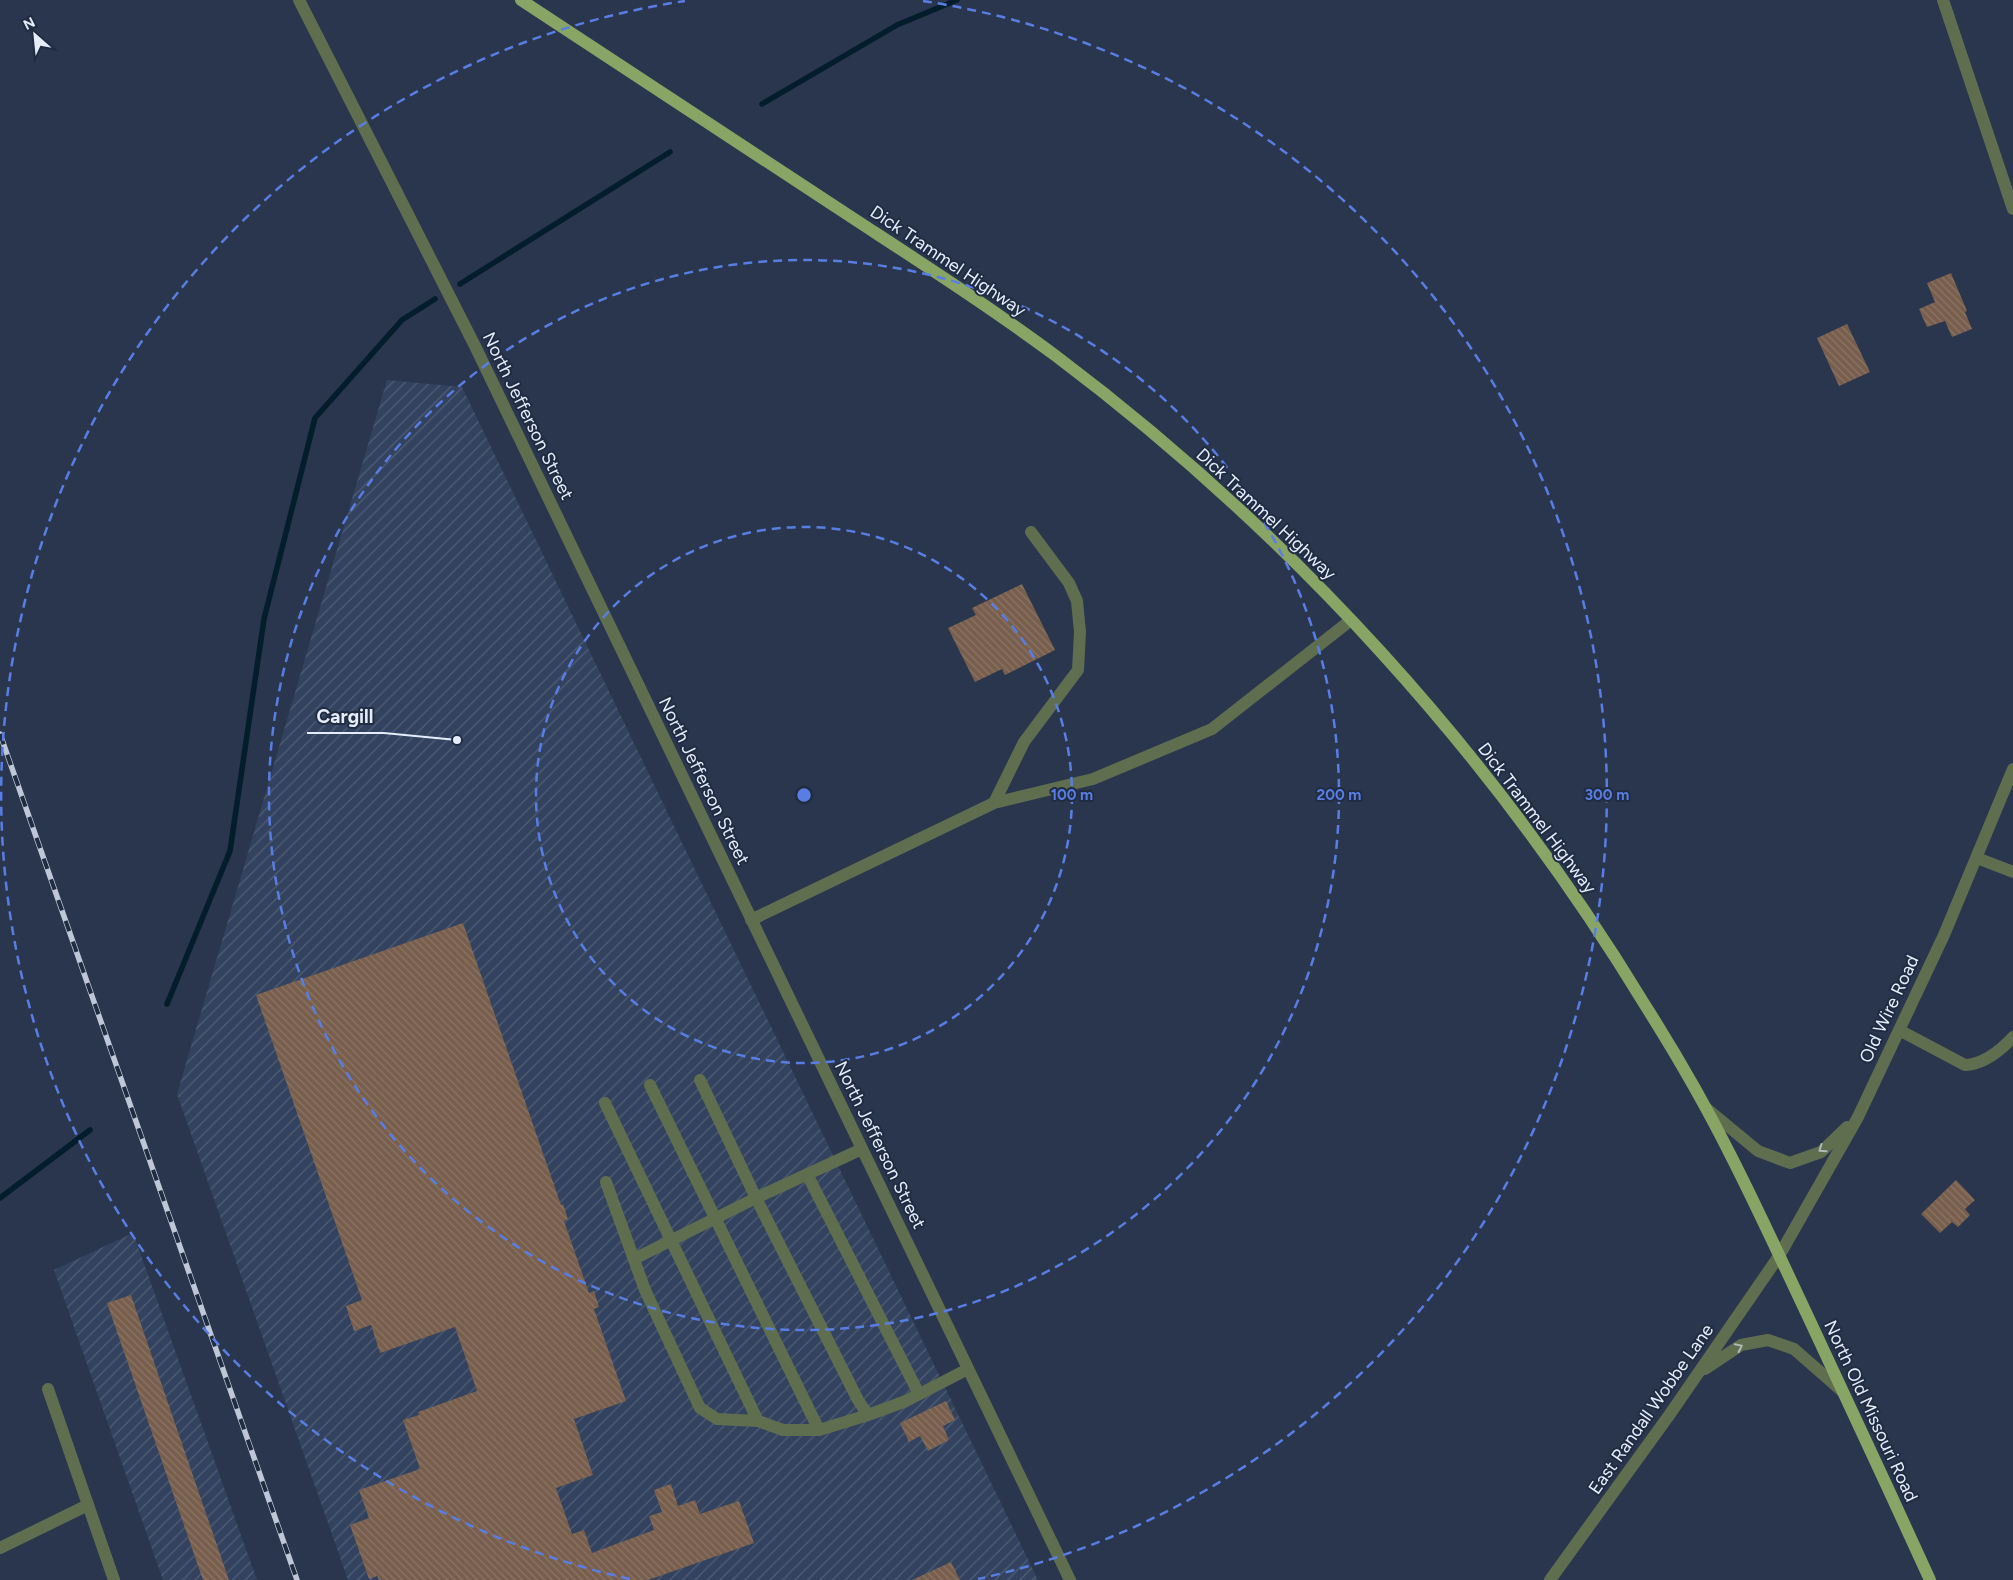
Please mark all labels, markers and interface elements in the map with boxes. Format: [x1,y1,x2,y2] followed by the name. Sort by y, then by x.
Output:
[10,10,60,60] north arrow
[21,14,38,34] text: N
[866,201,1031,322] street label: Dick Trammel Highway
[478,329,578,504] street label: North Jefferson Street
[1191,443,1341,585] street label: Dick Trammel Highway
[654,694,754,869] street label: North Jefferson Street
[307,699,384,733] callout: Cargill
[317,705,373,728] text: Cargill
[1473,738,1601,898] street label: Dick Trammel Highway
[795,786,813,804] centre of rings
[1051,786,1093,804] text: 100 m
[1317,786,1361,804] text: 200 m
[1585,786,1629,804] text: 300 m
[1854,952,1924,1066] street label: Old Wire Road
[830,1058,930,1233] street label: North Jefferson Street
[1818,1143,1827,1153] one-way arrow
[1819,1317,1923,1505] street label: North Old Missouri Road
[1584,1319,1718,1498] street label: East Randall Wobbe Lane
[1734,1344,1743,1354] one-way arrow

